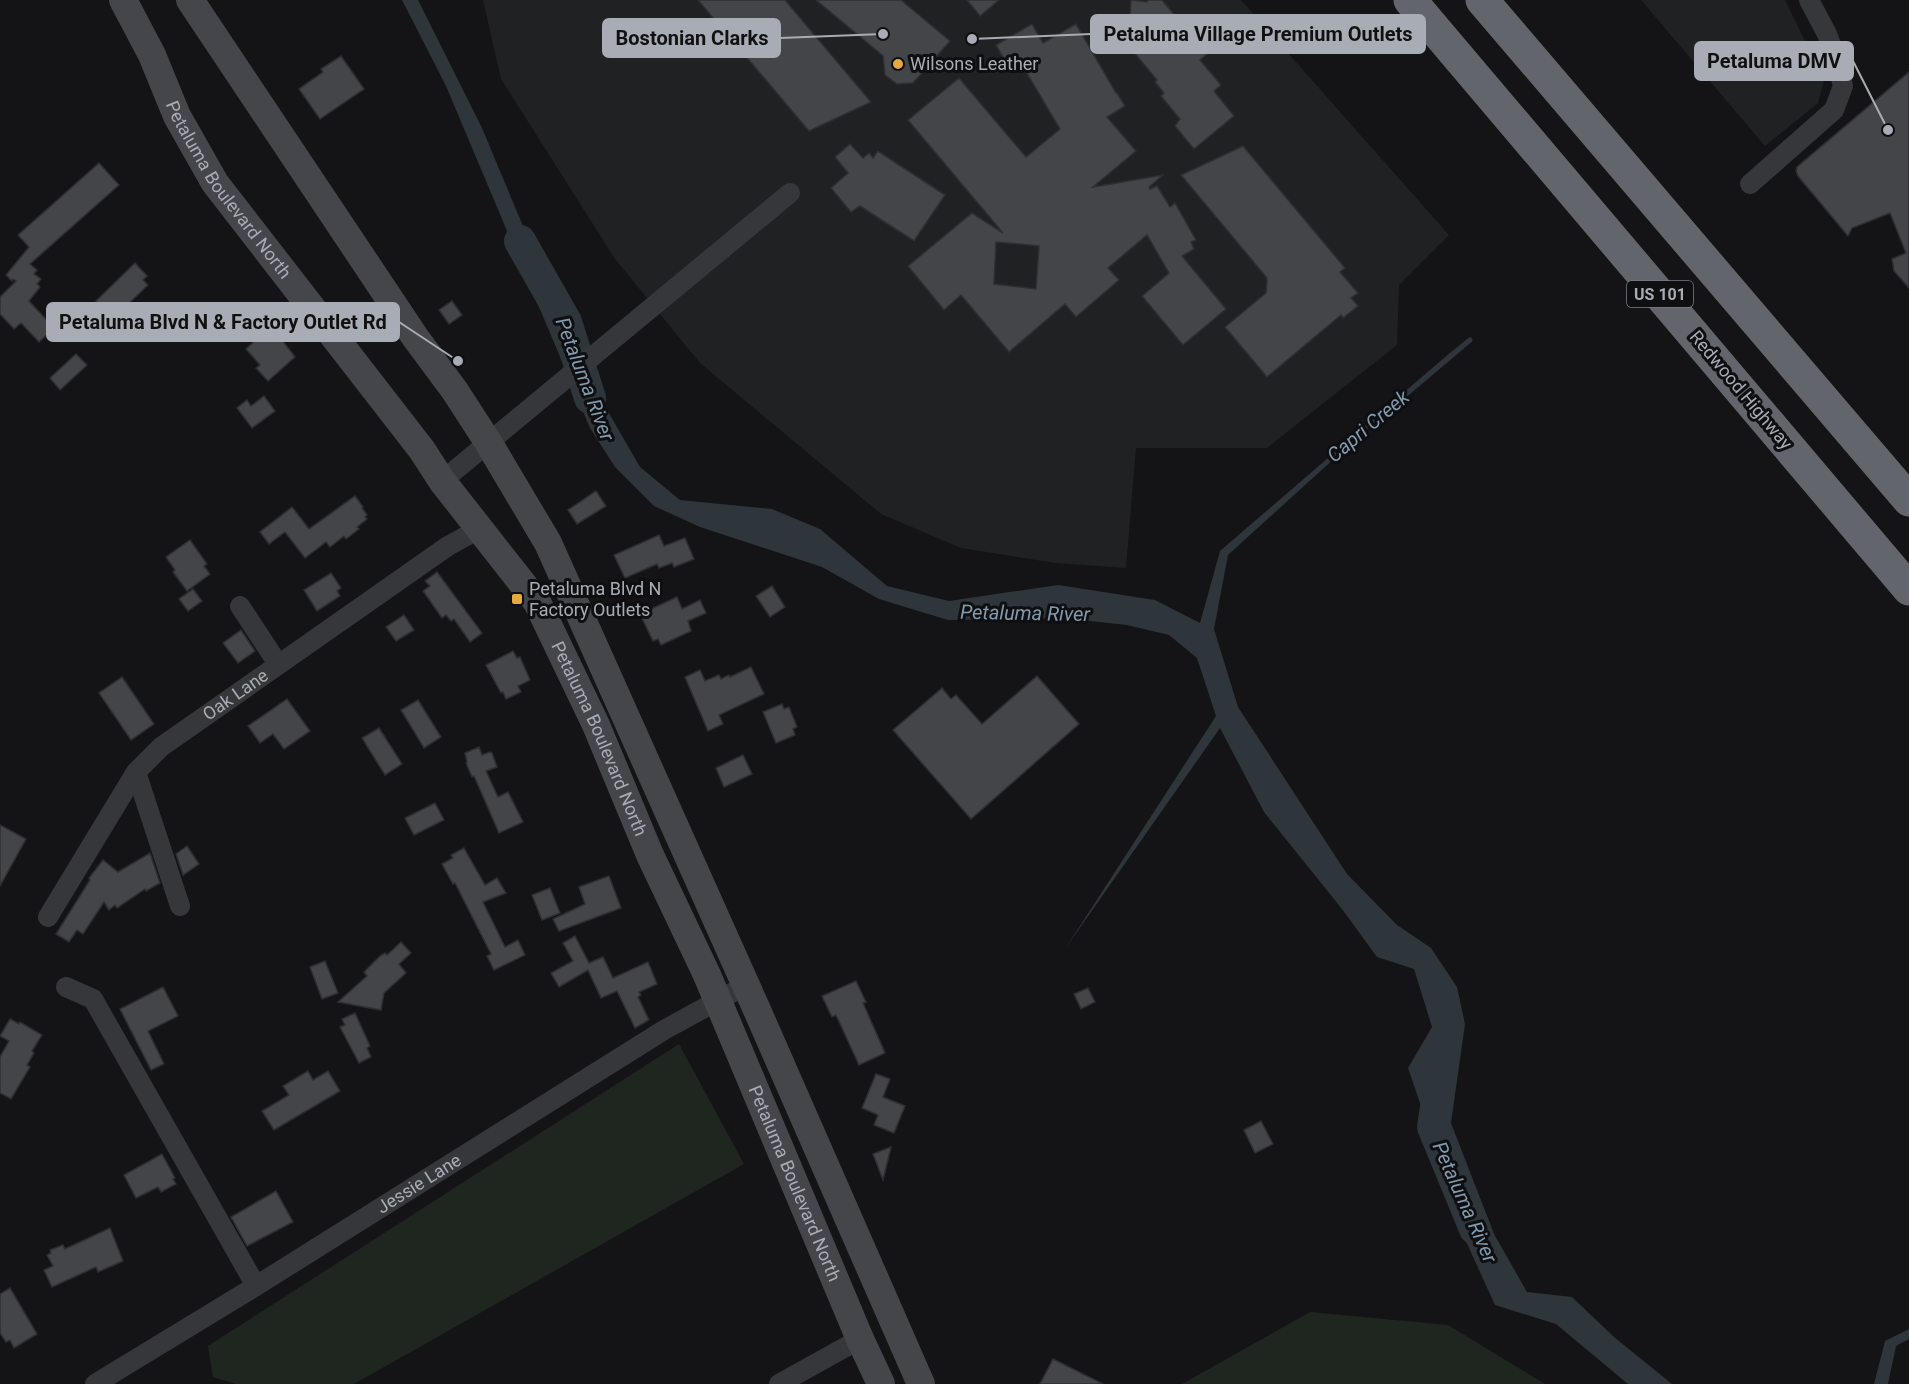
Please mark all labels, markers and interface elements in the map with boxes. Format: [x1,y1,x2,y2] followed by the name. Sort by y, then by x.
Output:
[1091,15,1425,53] callout: Petaluma Village Premium Outlets
[603,19,780,57] callout: Bostonian Clarks
[1103,22,1413,46] text: Petaluma Village Premium Outlets
[616,26,768,50] text: Bostonian Clarks
[1695,42,1853,80] callout: Petaluma DMV
[1707,49,1842,73] text: Petaluma DMV
[910,53,1038,74] place label: Wilsons Leather
[891,57,905,71] marker: Wilsons Leather
[162,98,296,282] street label: Petaluma Boulevard North
[1627,281,1693,307] road number: US 101
[47,303,399,341] callout: Petaluma Blvd N & Factory Outlet Rd
[59,310,387,334] text: Petaluma Blvd N & Factory Outlet Rd
[551,314,620,445] water label: Petaluma River
[1686,326,1797,454] street label: Redwood Highway
[1322,384,1415,467] water label: Capri Creek
[529,578,661,620] place label: Petaluma Blvd N Factory Outlets
[510,592,524,606] marker: Petaluma Blvd N Factory Outlets
[960,600,1092,626] water label: Petaluma River
[547,638,652,839] street label: Petaluma Boulevard North
[199,664,272,724] street label: Oak Lane
[745,1082,846,1285] street label: Petaluma Boulevard North
[1428,1138,1503,1268] water label: Petaluma River
[373,1149,465,1218] street label: Jessie Lane

